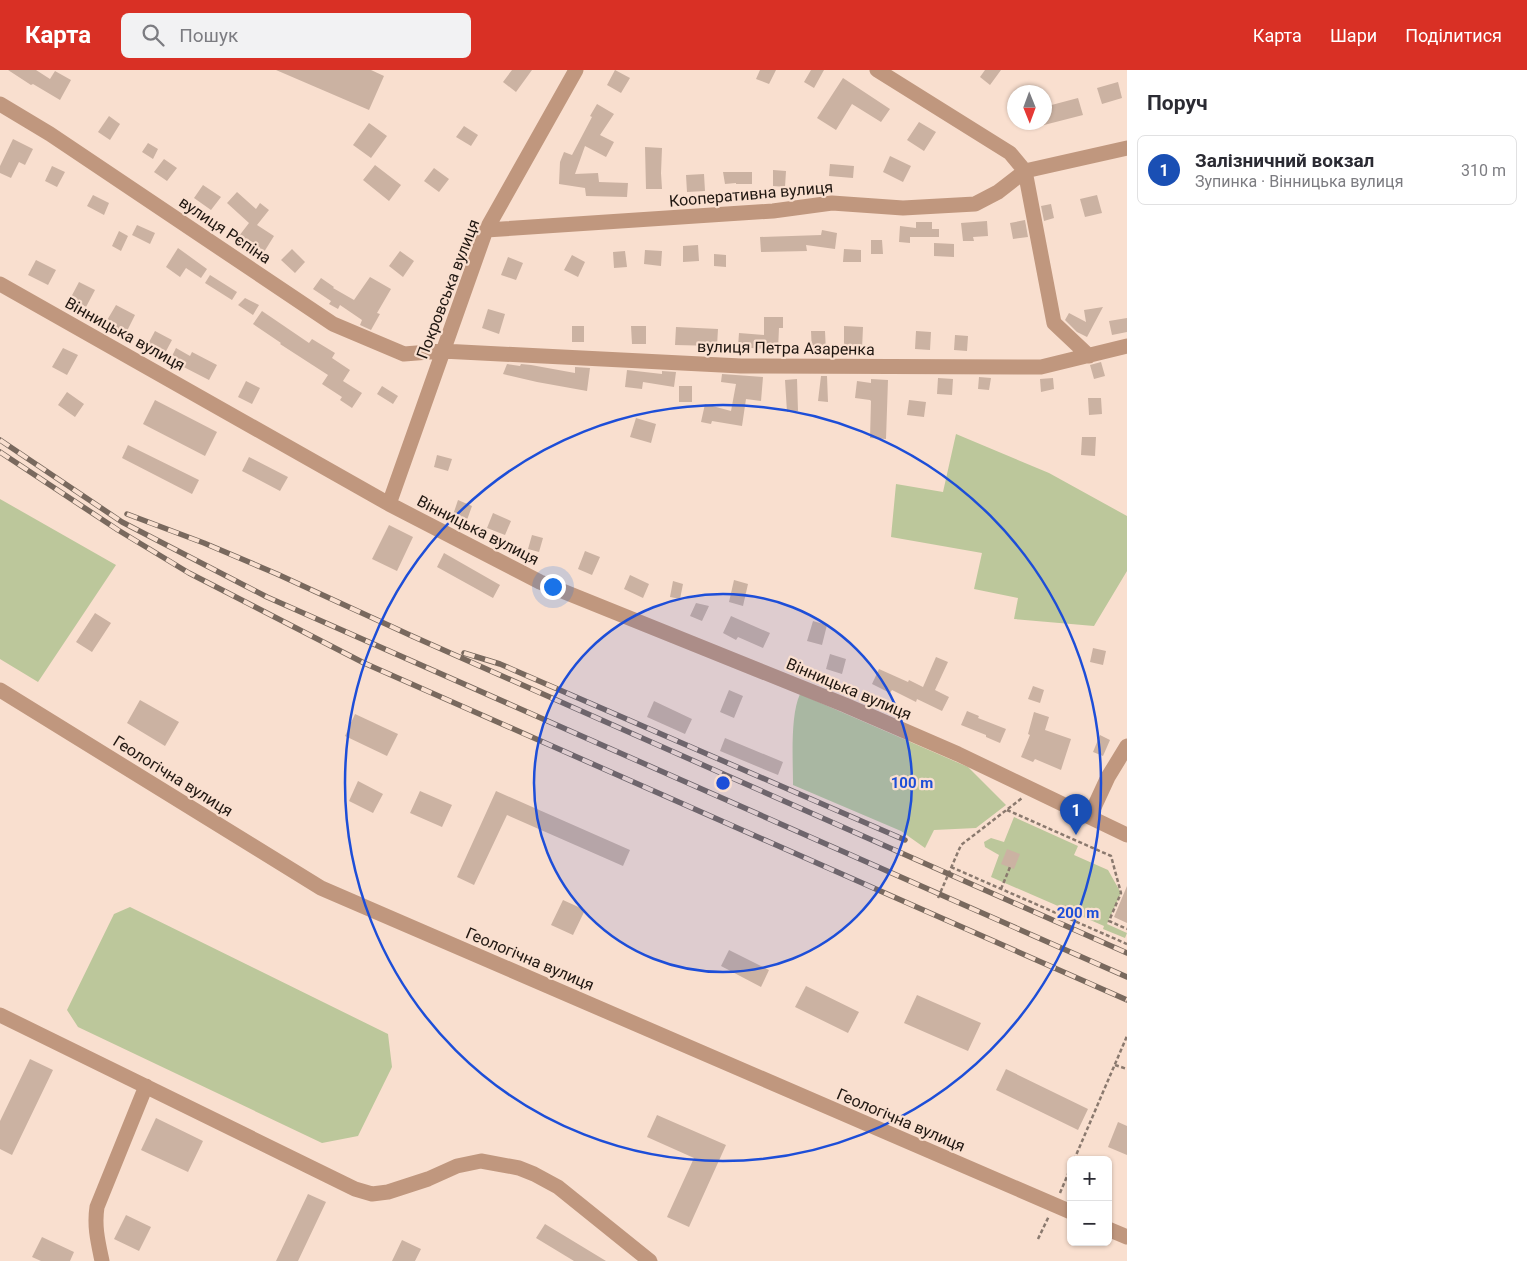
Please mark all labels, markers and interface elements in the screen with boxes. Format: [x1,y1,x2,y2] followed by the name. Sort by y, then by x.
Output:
[121,13,471,58] search box
[25,21,91,49] text: Карта
[139,21,167,49] icon: search
[179,24,238,47] text: Пошук
[1253,25,1302,46] text: Карта
[1330,25,1377,46] text: Шари
[1405,25,1502,46] text: Поділитися
[1007,85,1052,130] north arrow
[1147,91,1208,115] text: Поруч
[1195,149,1374,172] text: Залізничний вокзал
[1159,161,1169,180] text: 1
[1461,161,1506,180] text: 310 m
[1195,172,1403,191] text: Зупинка · Вінницька вулиця
[668,177,834,211] street label: Кооперативна вулиця
[175,192,275,268] street label: вулиця Рєпіна
[413,217,483,361] street label: Покровська вулиця
[62,293,188,375] street label: Вінницька вулиця
[697,337,875,359] street label: вулиця Петра Азаренка
[414,491,542,569] street label: Вінницька вулиця
[540,574,566,600] your location
[784,654,914,724] street label: Вінницька вулиця
[110,731,236,821] street label: Геологічна вулиця
[714,774,732,792] centre of rings
[891,774,933,792] text: 100 m
[1060,794,1092,835] pin: 1
[1057,904,1099,922] text: 200 m
[463,923,597,995] street label: Геологічна вулиця
[834,1084,968,1156] street label: Геологічна вулиця
[1067,1156,1112,1246] map controls
[1067,1156,1112,1201] button: +
[1067,1201,1112,1246] button: −

